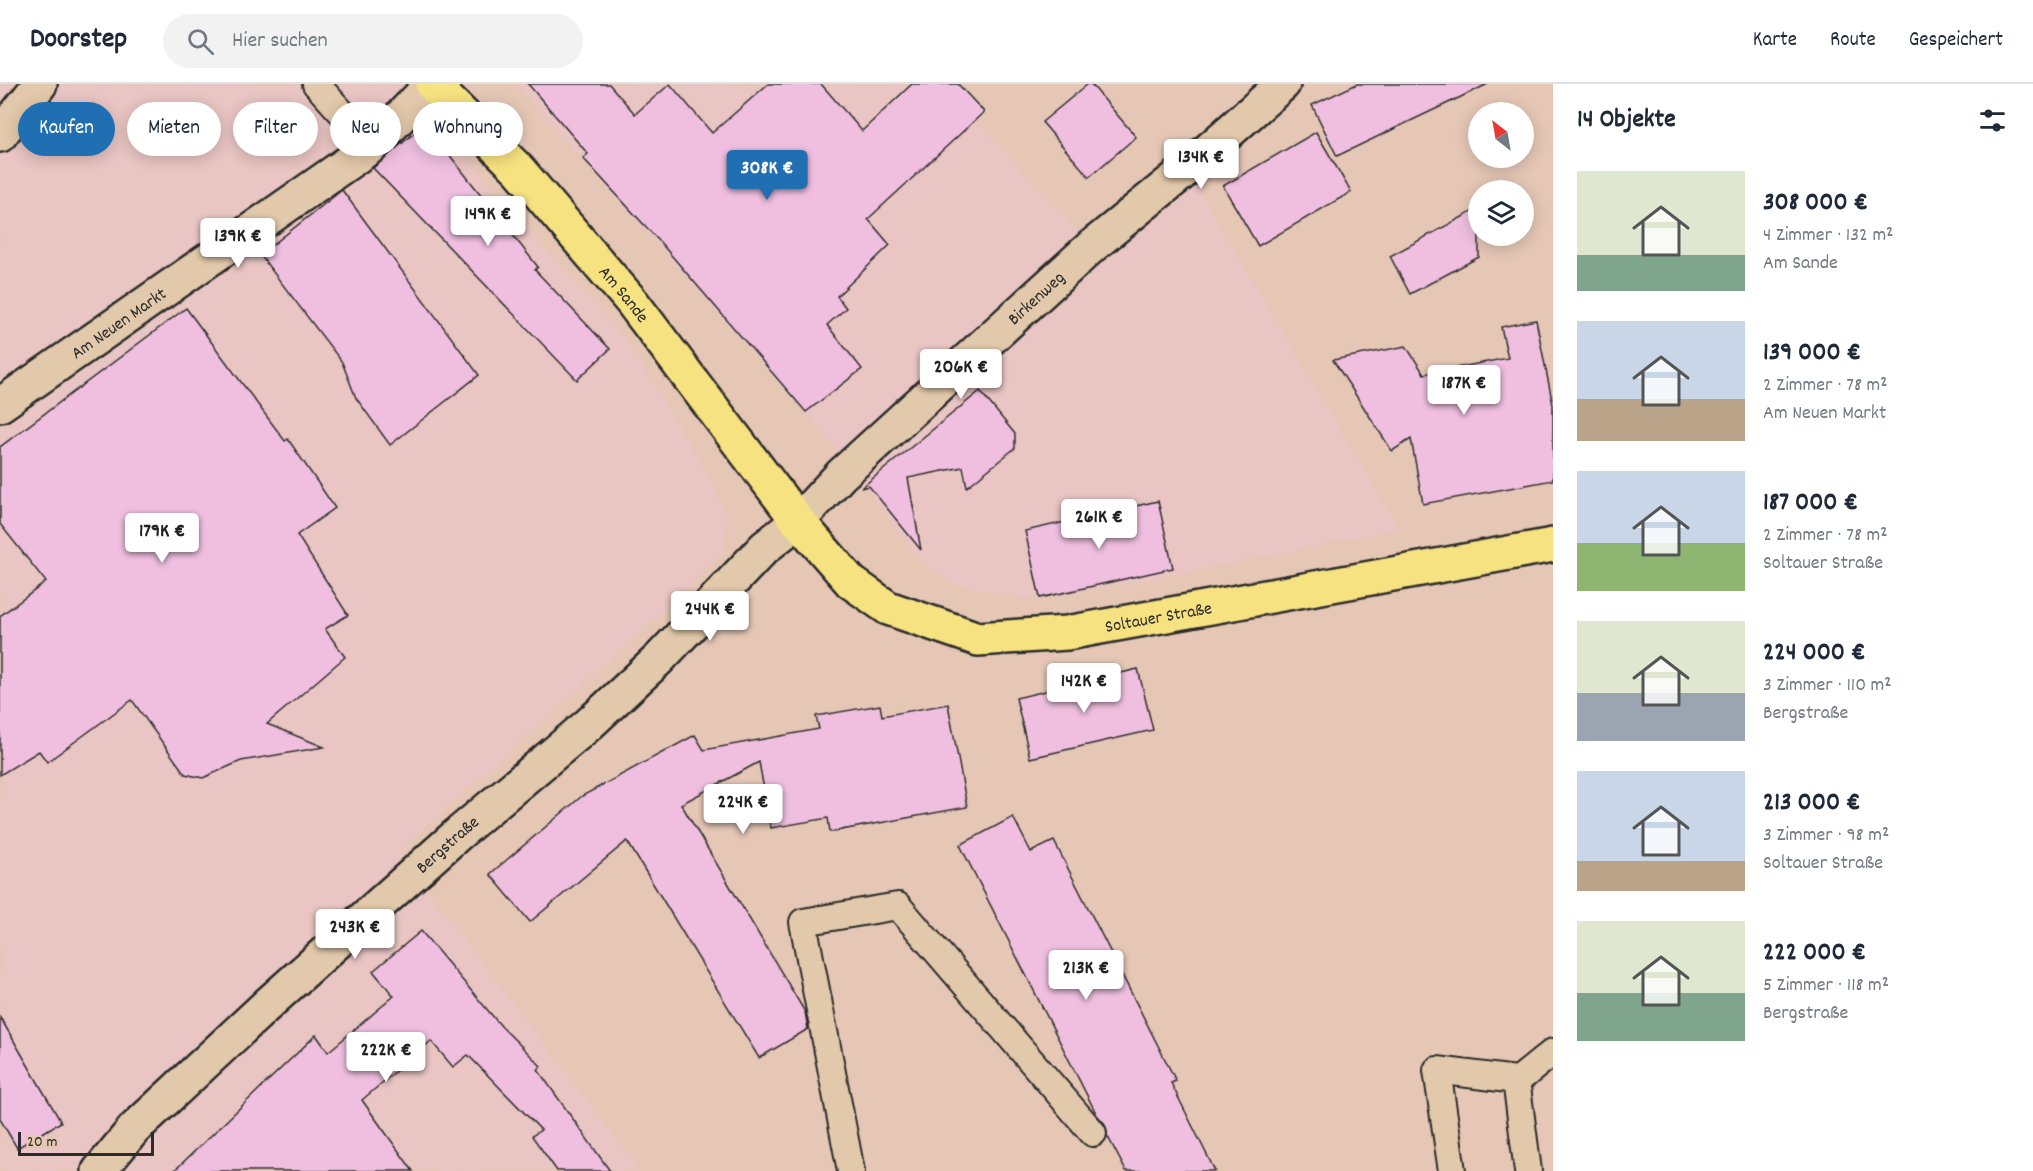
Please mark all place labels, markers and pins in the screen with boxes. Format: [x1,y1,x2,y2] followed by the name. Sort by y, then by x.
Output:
[1152,139,1250,190] pin: 134K €
[718,150,816,201] pin: 308K €
[439,196,537,247] pin: 149K €
[189,218,287,269] pin: 139K €
[912,349,1010,400] pin: 206K €
[1415,365,1513,416] pin: 187K €
[1050,499,1148,550] pin: 261K €
[113,513,211,564] pin: 179K €
[661,591,759,642] pin: 244K €
[1035,663,1133,714] pin: 142K €
[694,784,792,835] pin: 224K €
[306,909,404,960] pin: 243K €
[1037,950,1135,1001] pin: 213K €
[337,1032,435,1083] pin: 222K €

